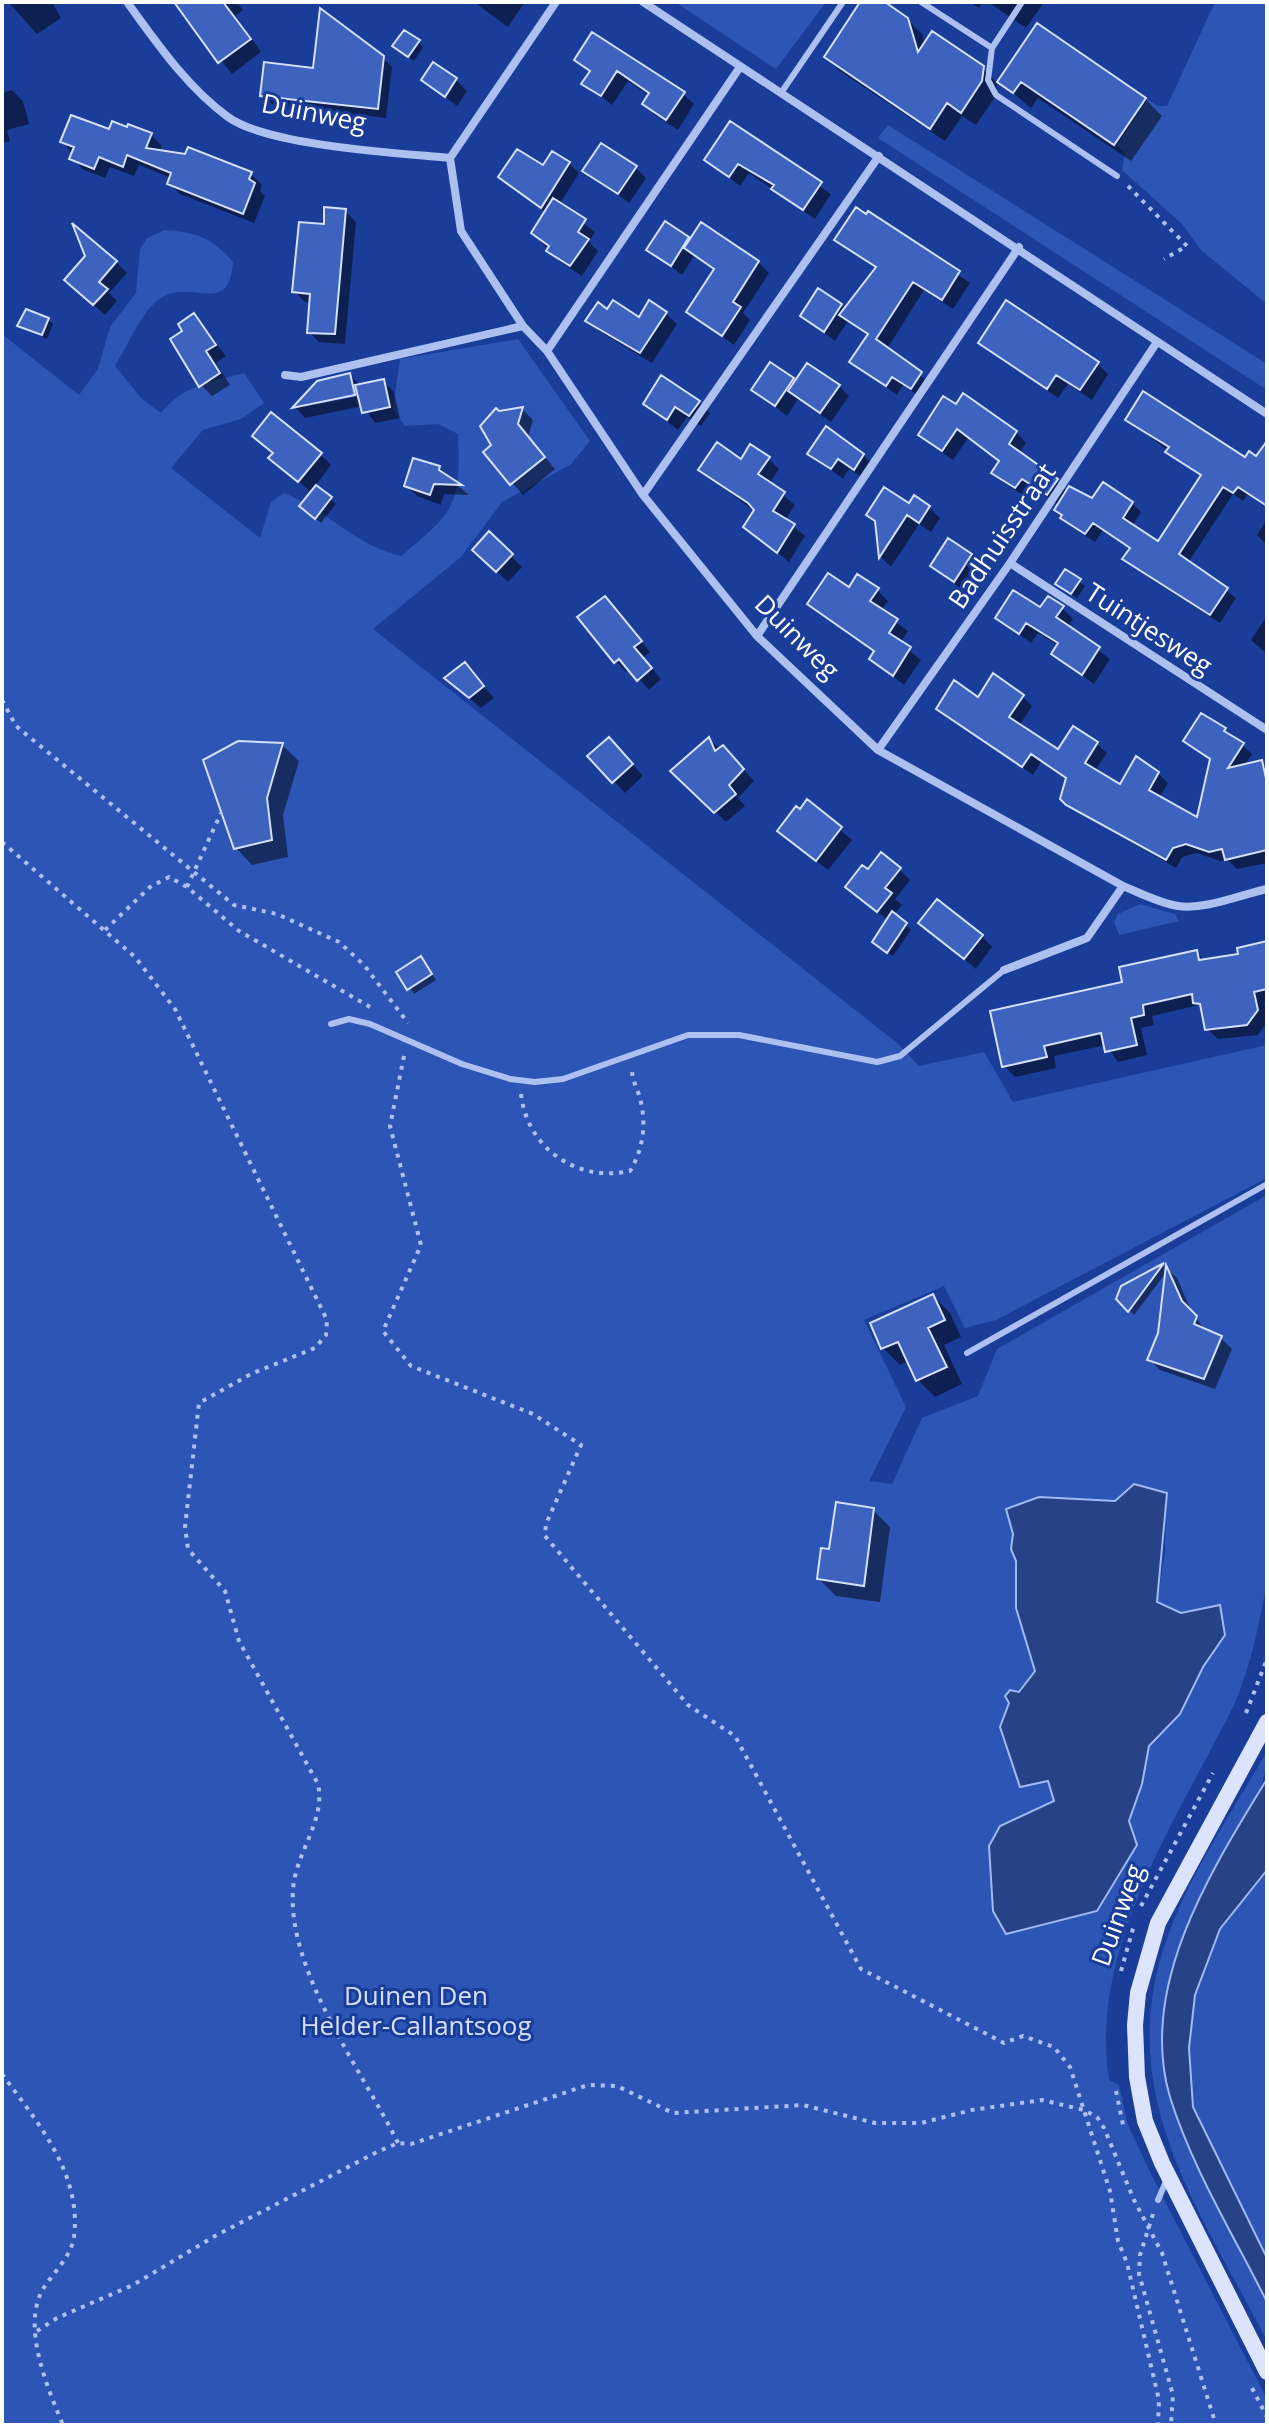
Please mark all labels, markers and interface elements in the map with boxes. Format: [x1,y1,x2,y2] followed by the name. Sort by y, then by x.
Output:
[259,84,370,140] street label: Duinweg
[939,456,1063,615] street label: Badhuisstraat
[1079,574,1220,683] street label: Tuintjesweg
[747,586,848,687] street label: Duinweg
[1082,1859,1152,1971] street label: Duinweg
[300,1977,532,2043] park label: Duinen Den Helder-Callantsoog

